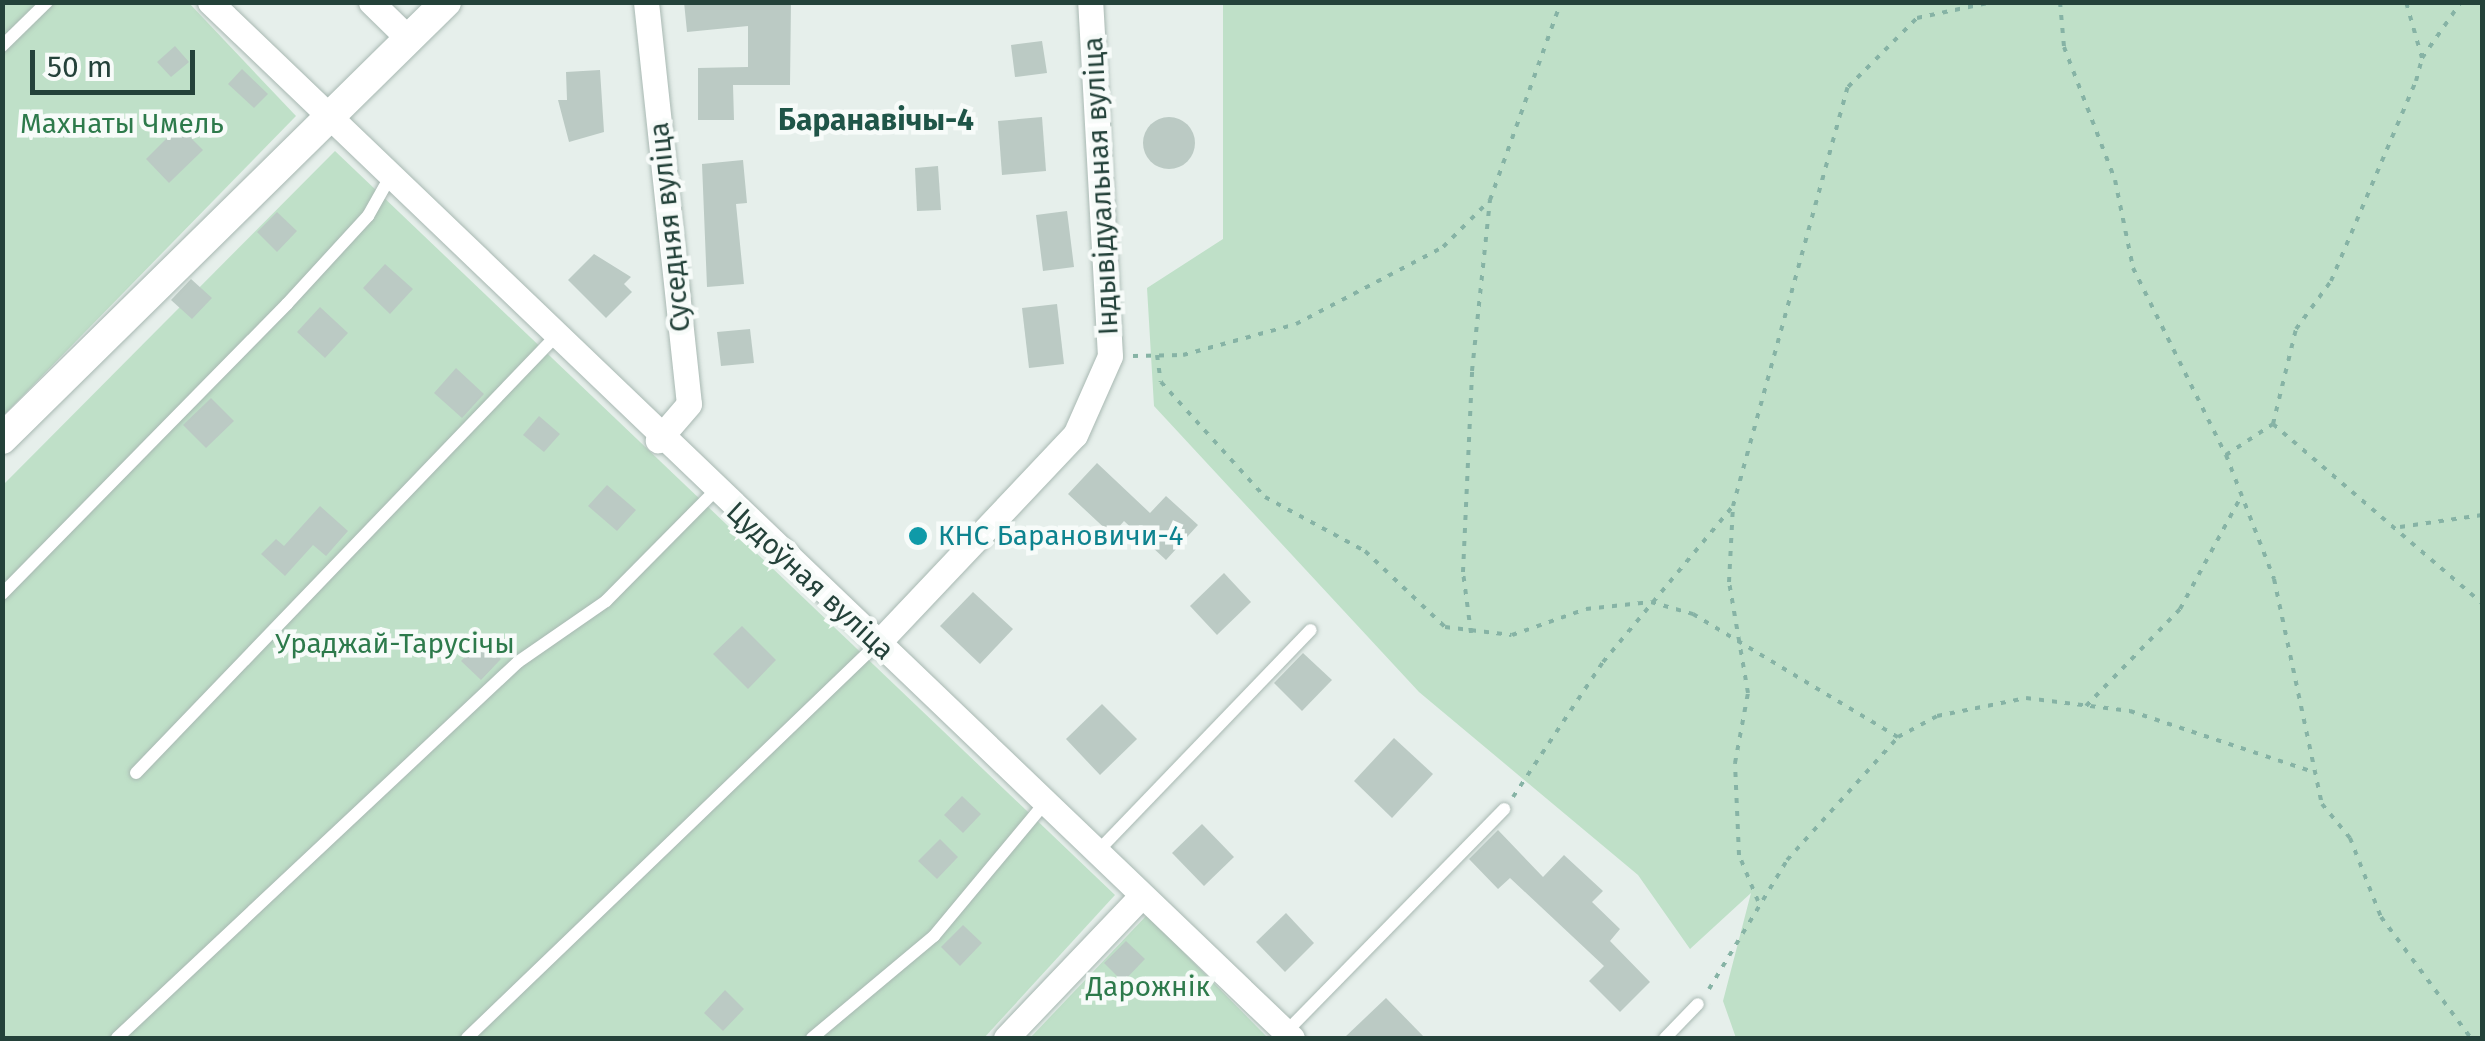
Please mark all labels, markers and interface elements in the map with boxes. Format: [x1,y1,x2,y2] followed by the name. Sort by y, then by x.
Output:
[35,30,200,92] scale bar
[1076,36,1126,336] street label: Індывідуальная вуліца
[47,49,112,85] text: 50 m
[778,102,974,138] district label: Баранавічы-4
[20,107,224,141] park label: Махнаты Чмель
[642,120,698,334] street label: Суседняя вуліца
[719,495,901,667] street label: Цудоўная вуліца
[938,519,1183,553] place label: КНС Барановичи-4
[907,525,929,547] marker: КНС Барановичи-4
[275,627,515,661] park label: Ураджай-Тарусічы
[1086,970,1210,1004] park label: Дарожнік

